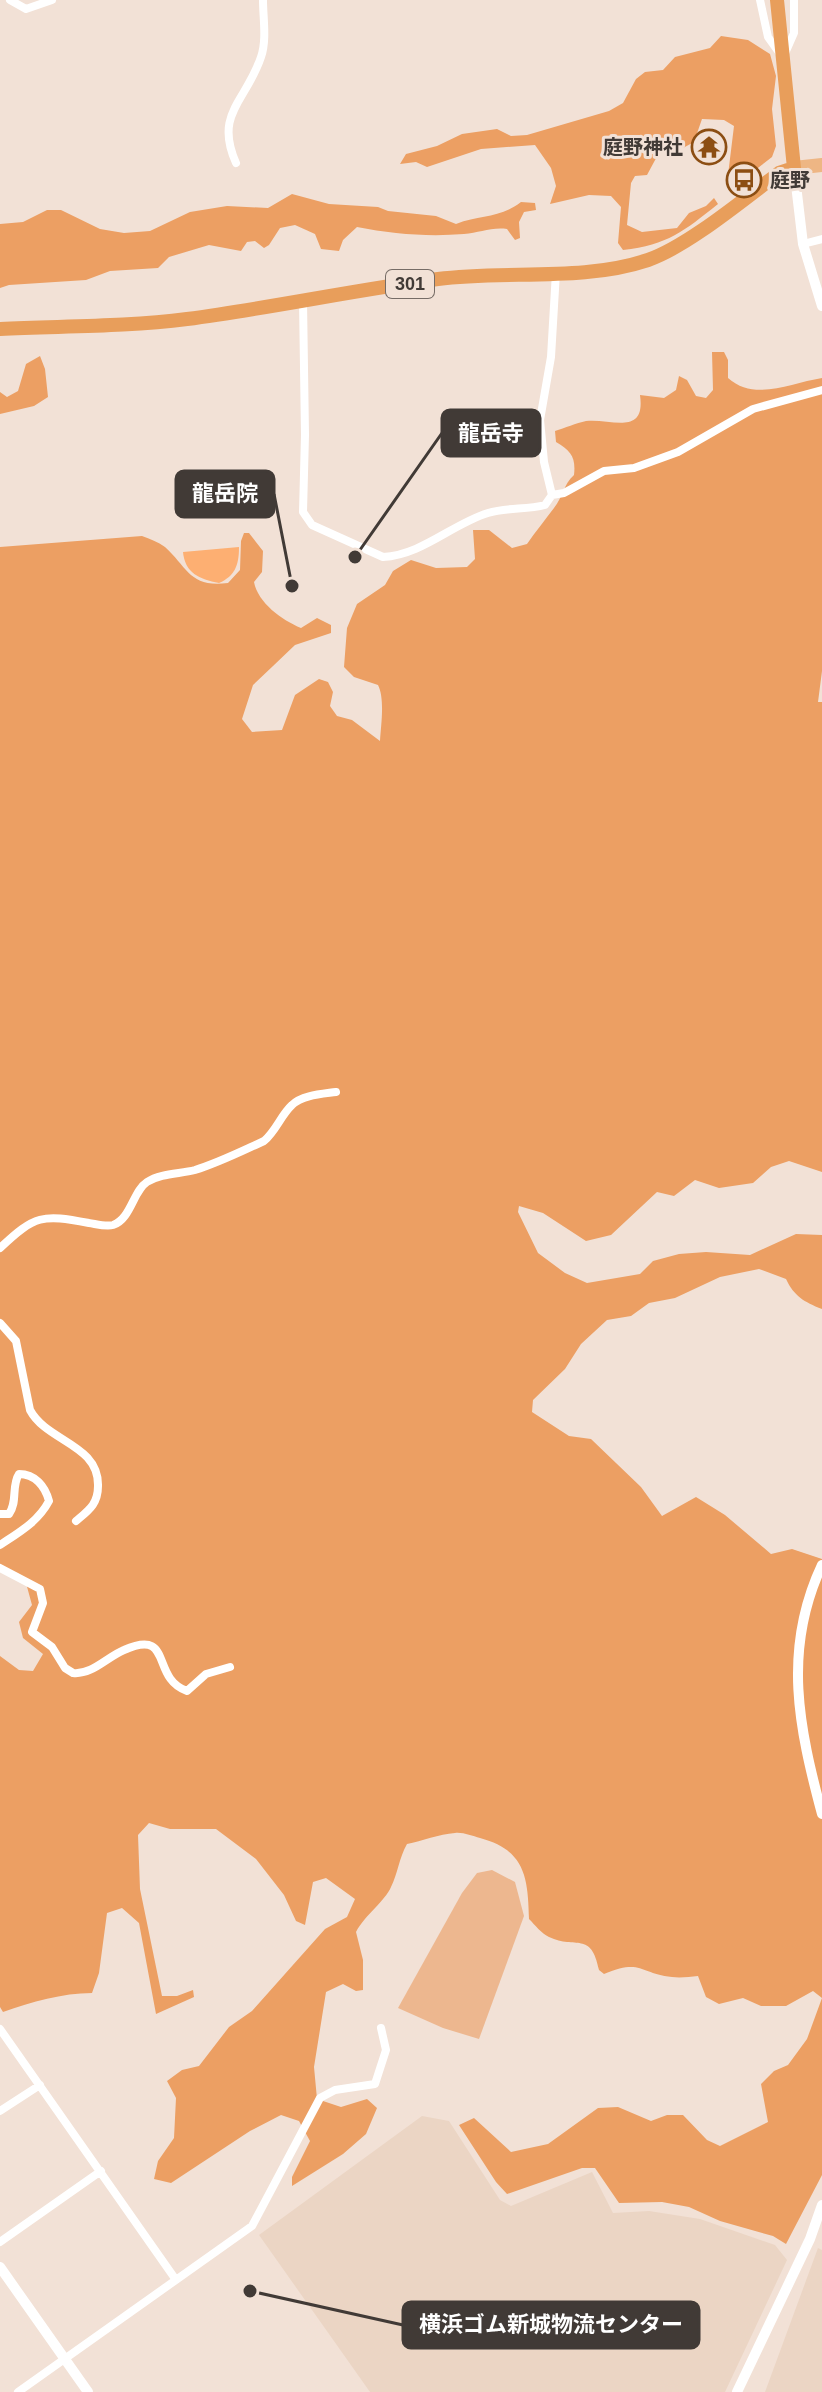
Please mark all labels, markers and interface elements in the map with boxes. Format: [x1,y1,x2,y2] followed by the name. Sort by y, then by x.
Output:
[690,128,728,166] temple icon: 庭野神社
[603,136,683,158] place label: 庭野神社
[725,161,763,199] bus stop icon: 庭野
[770,169,810,191] place label: 庭野
[386,270,434,298] road number: 301
[442,410,540,456] callout: 龍岳寺
[458,421,524,446] text: 龍岳寺
[176,471,274,517] callout: 龍岳院
[192,481,258,506] text: 龍岳院
[403,2302,699,2348] callout: 横浜ゴム新城物流センター
[419,2312,683,2337] text: 横浜ゴム新城物流センター

